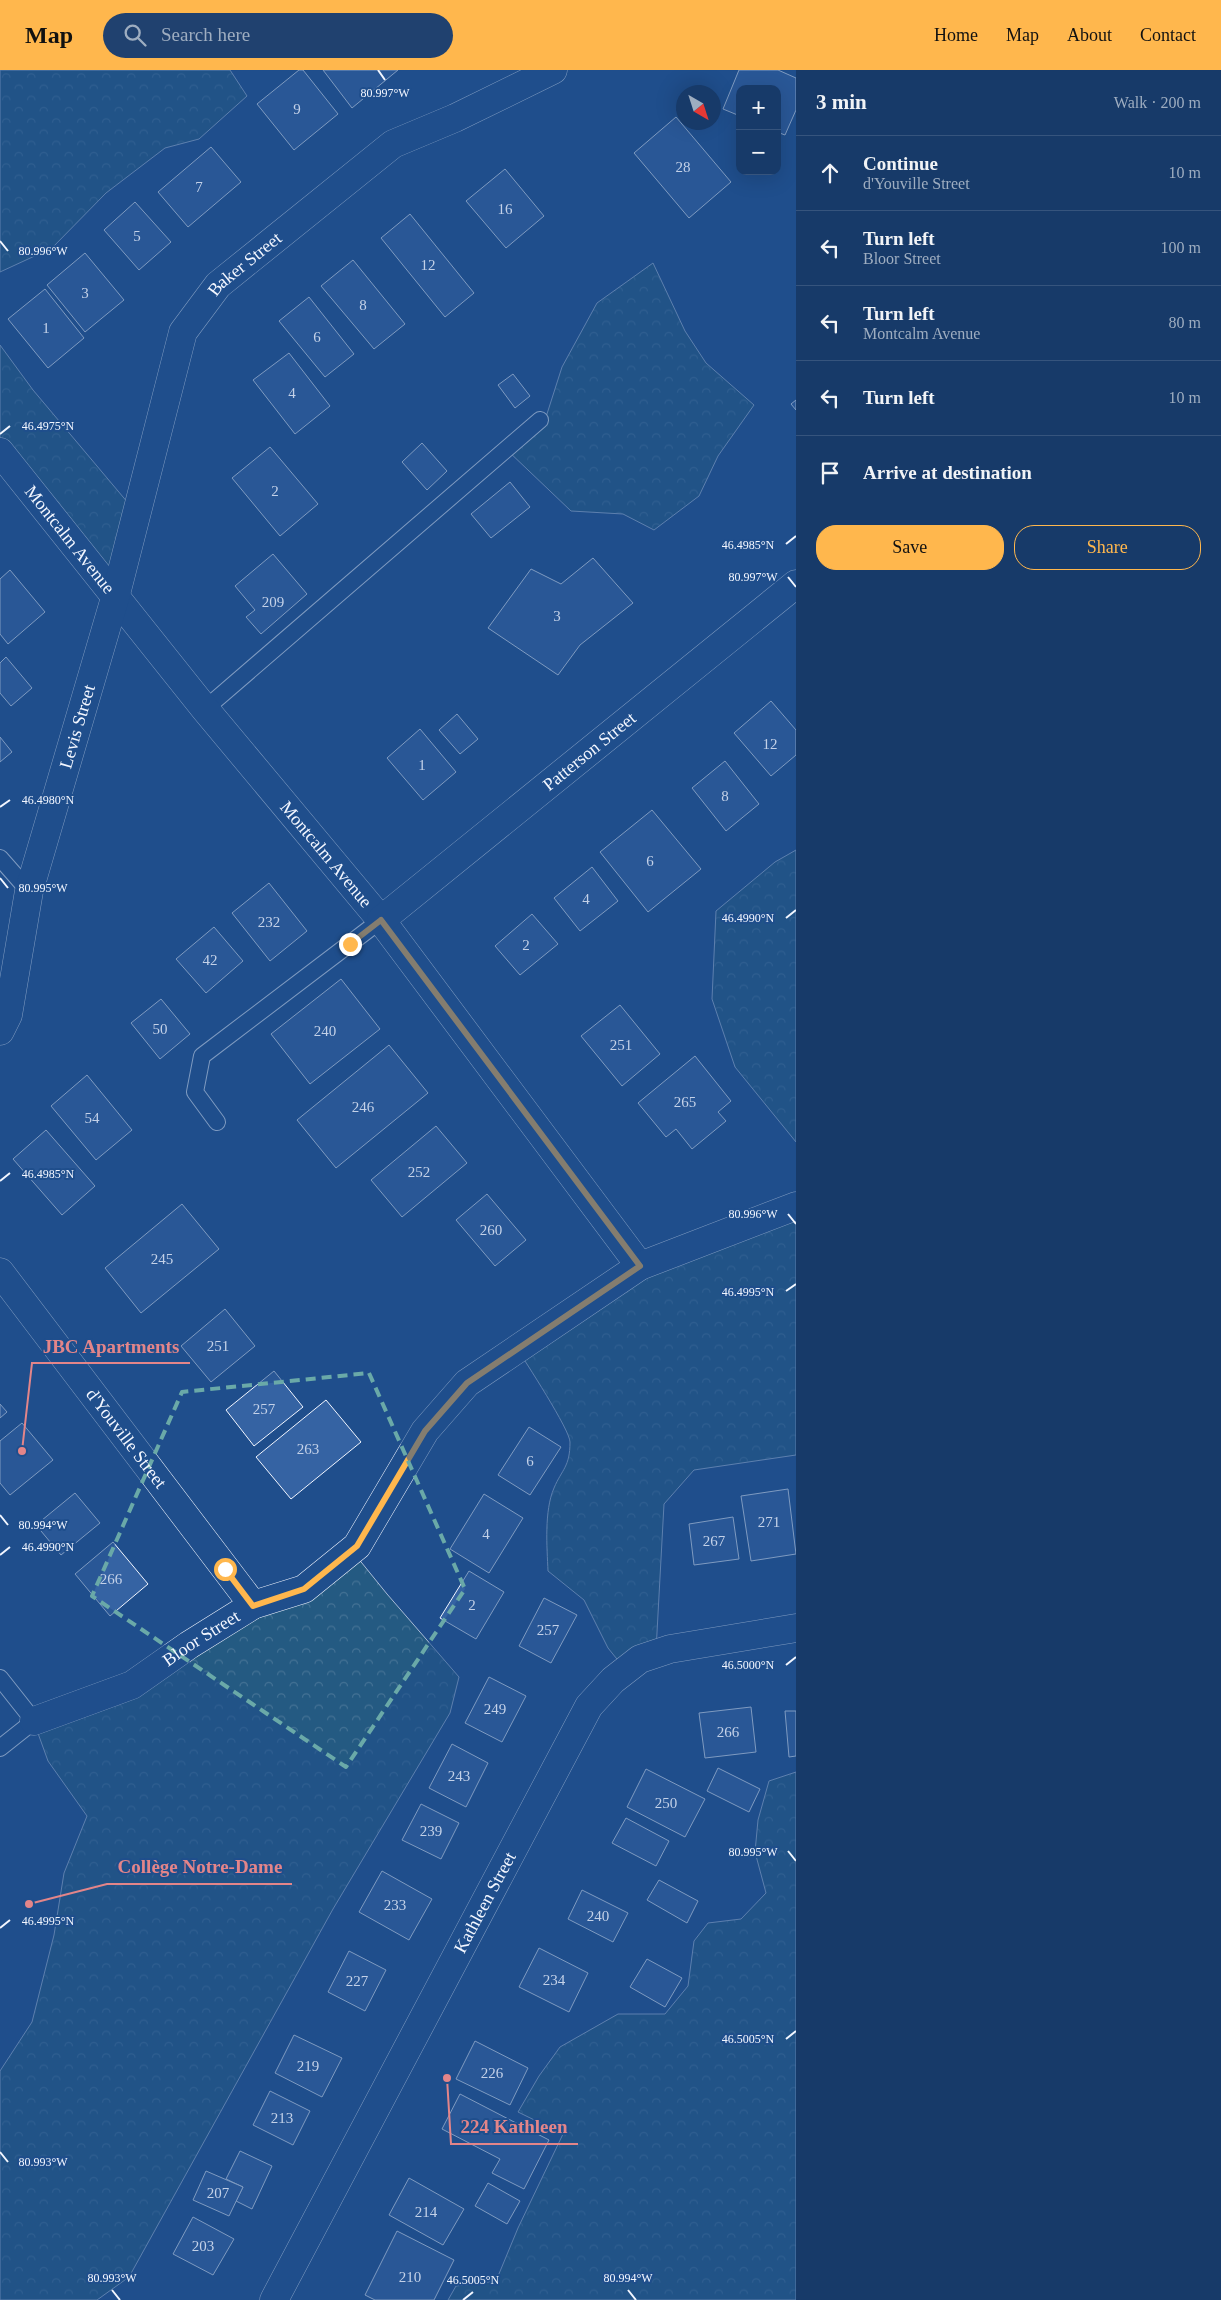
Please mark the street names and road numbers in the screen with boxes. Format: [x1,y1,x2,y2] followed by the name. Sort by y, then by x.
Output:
[203,228,285,300] street label: Baker Street
[21,482,119,597] street label: Montcalm Avenue
[55,682,99,771] street label: Levis Street
[539,708,640,795] street label: Patterson Street
[276,797,376,912] street label: Montcalm Avenue
[82,1385,171,1492] street label: d'Youville Street
[159,1606,243,1670] street label: Bloor Street
[450,1848,520,1956] street label: Kathleen Street

